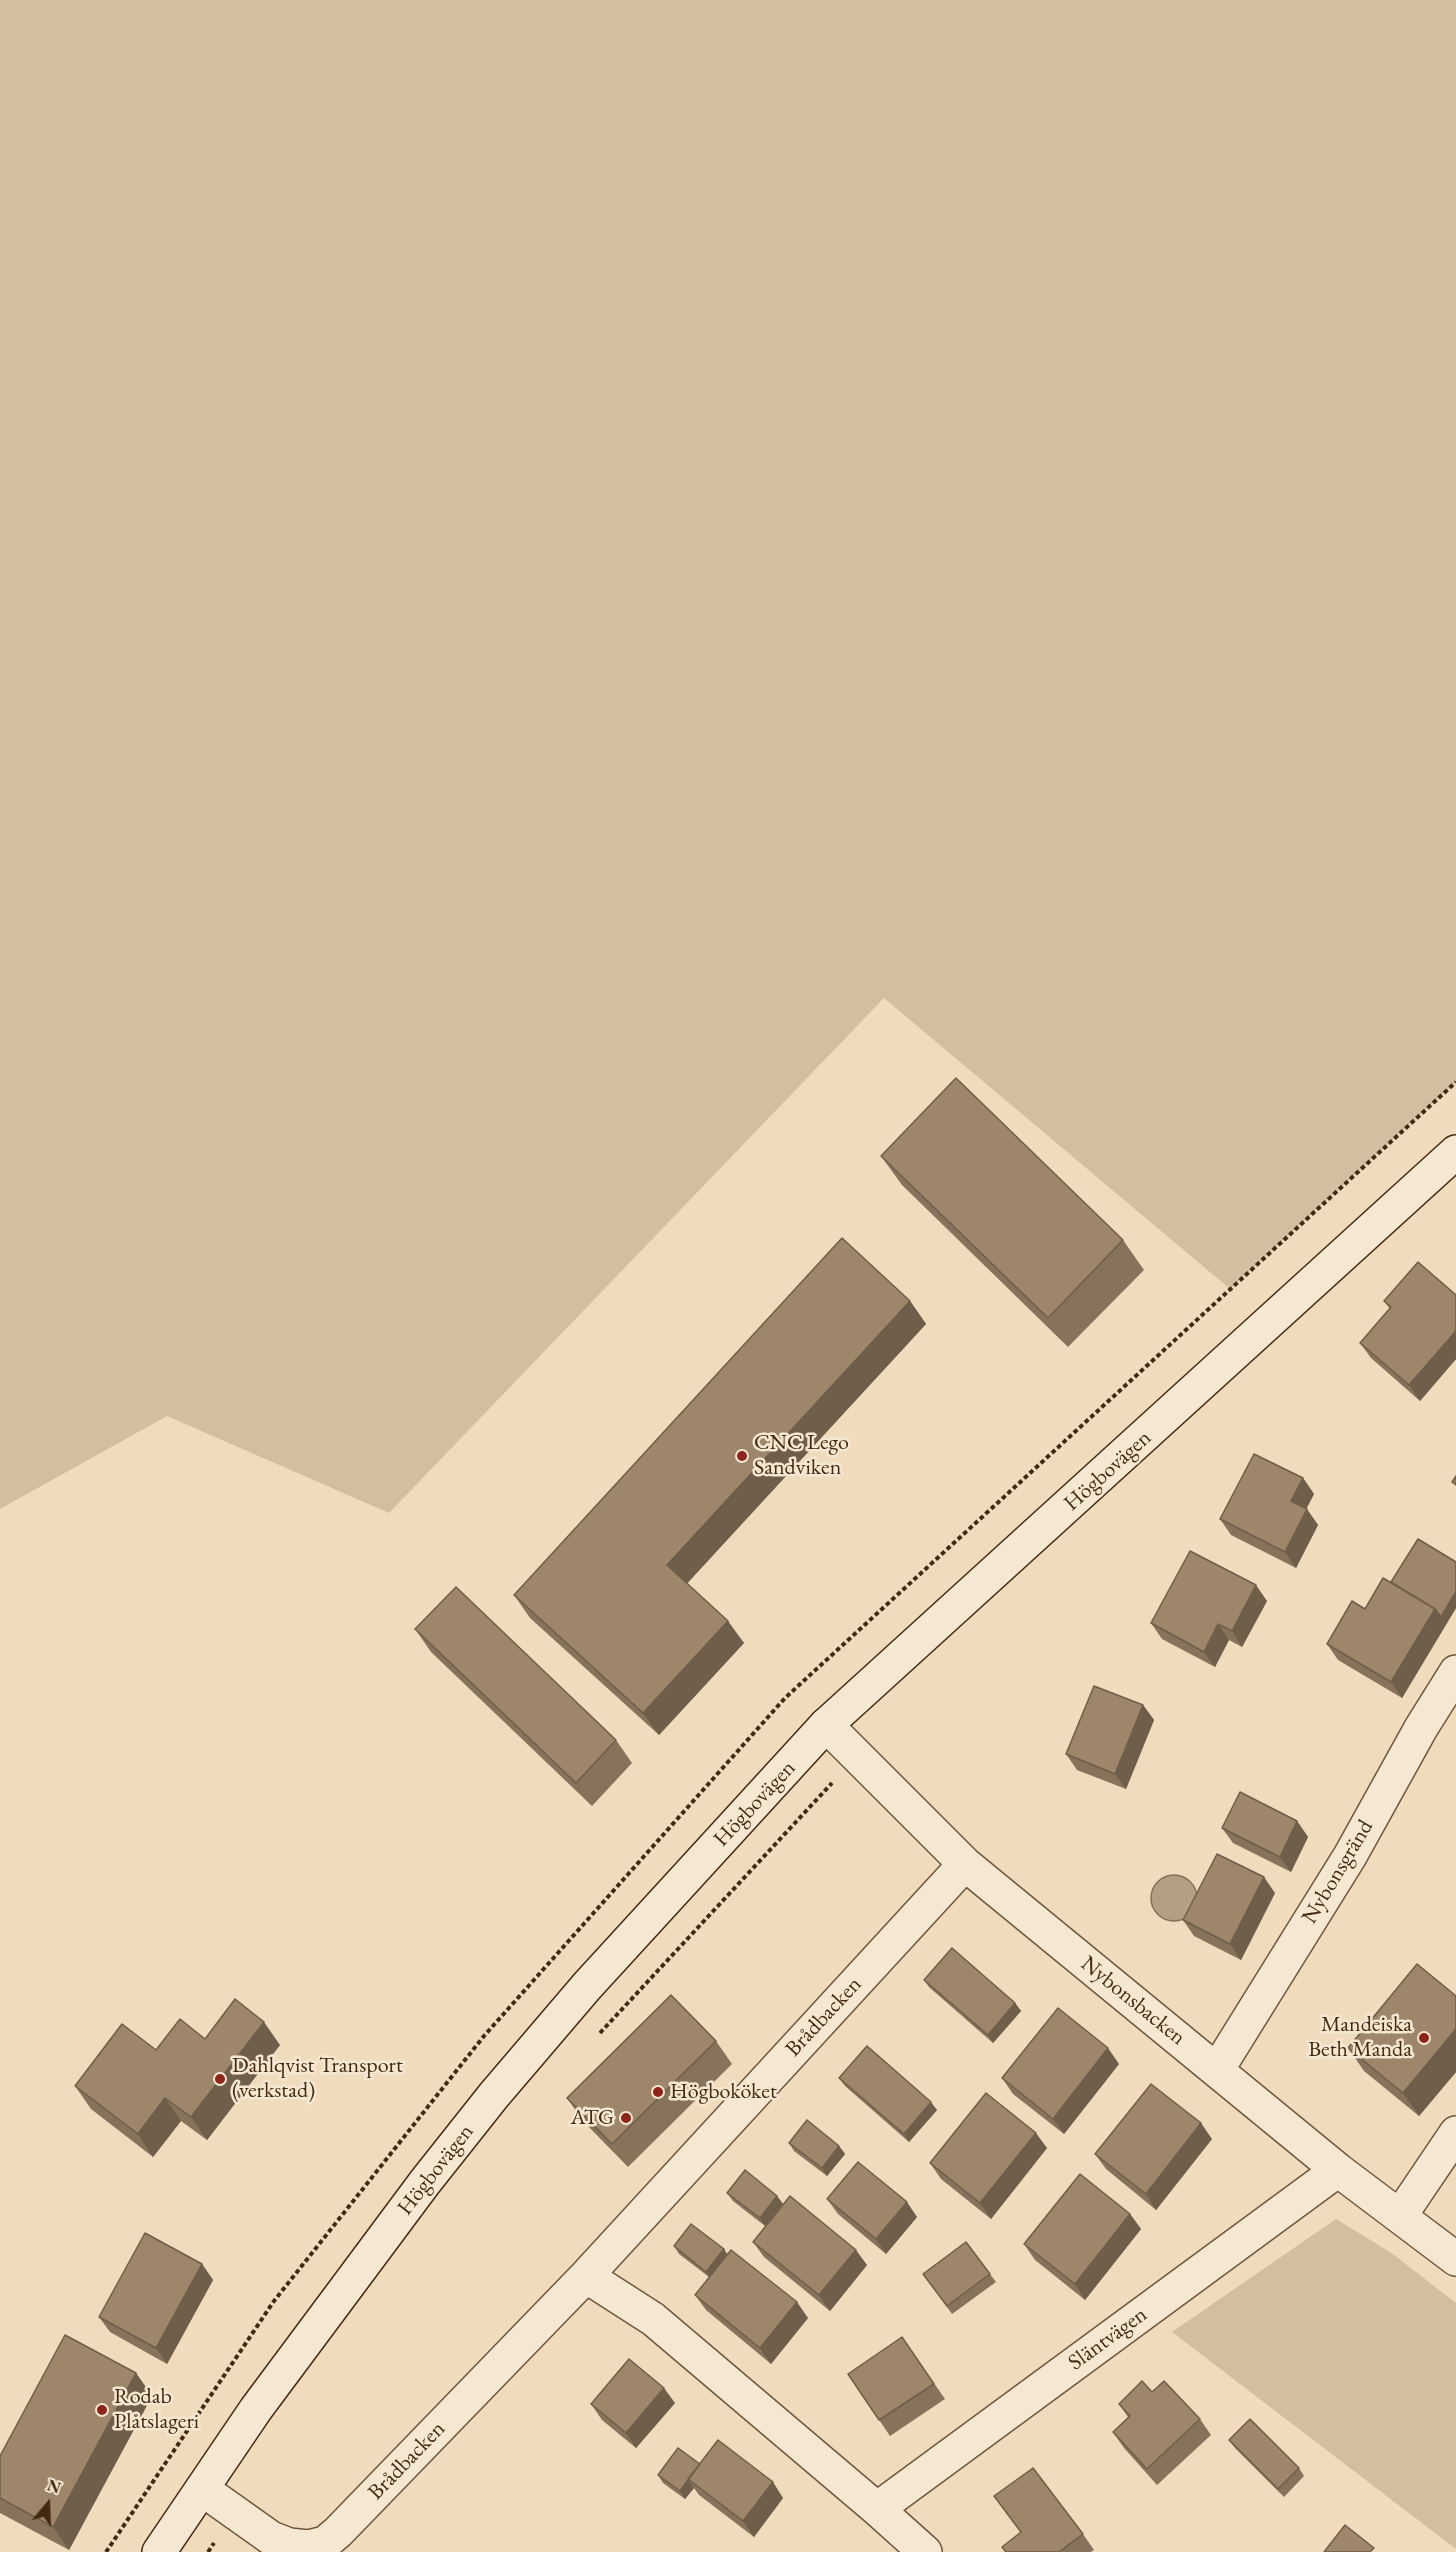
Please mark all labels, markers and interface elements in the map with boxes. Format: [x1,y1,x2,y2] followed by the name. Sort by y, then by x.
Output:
[1059,1425,1157,1517] street label: Högbovägen
[754,1430,849,1482] place label: CNC Lego Sandviken
[735,1449,749,1463] marker: CNC Lego Sandviken
[709,1755,801,1853] street label: Högbovägen
[1297,1815,1379,1929] street label: Nybonsgränd
[1075,1951,1191,2051] street label: Nybonsbacken
[780,1972,868,2062] street label: Brådbacken
[1308,2012,1412,2064] place label: Mandeiska Beth Manda
[1417,2031,1431,2045] marker: Mandeiska Beth Manda
[232,2053,403,2104] place label: Dahlqvist Transport (verkstad)
[213,2072,227,2086] marker: Dahlqvist Transport (verkstad)
[670,2079,777,2105] place label: Högboköket
[651,2085,665,2099] marker: Högboköket
[571,2105,614,2131] place label: ATG
[619,2111,633,2125] marker: ATG
[392,2119,480,2221] street label: Högbovägen
[1064,2302,1152,2376] street label: Släntvägen
[114,2384,199,2436] place label: Rodab Plåtslageri
[95,2403,109,2417] marker: Rodab Plåtslageri
[363,2416,451,2506] street label: Brådbacken
[18,2474,78,2534] north arrow
[44,2474,64,2499] text: N

